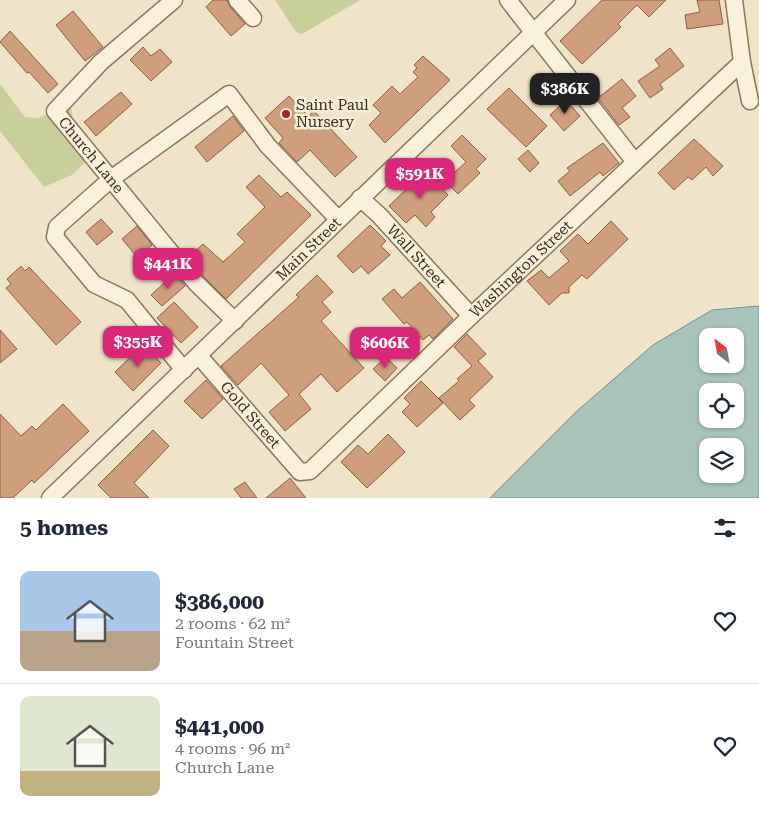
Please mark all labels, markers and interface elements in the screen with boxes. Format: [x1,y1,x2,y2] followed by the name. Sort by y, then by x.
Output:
[530,72,600,115] pin: $386K
[541,79,589,98] text: $386K
[296,96,369,131] place label: Saint Paul Nursery
[280,108,292,120] marker: Saint Paul Nursery
[55,113,128,197] street label: Church Lane
[385,158,455,200] pin: $591K
[396,164,444,183] text: $591K
[272,213,345,284] street label: Main Street
[466,216,576,321] street label: Washington Street
[383,221,450,292] street label: Wall Street
[133,248,203,290] pin: $441K
[144,254,192,273] text: $441K
[103,326,173,368] pin: $355K
[350,326,420,369] pin: $606K
[699,328,744,372] north arrow
[699,328,744,483] map controls
[114,332,162,351] text: $355K
[361,333,409,352] text: $606K
[216,378,284,452] street label: Gold Street
[699,383,744,428] button: locate
[699,438,744,483] button: layers
[711,514,739,542] icon: filters
[20,516,108,540] text: 5 homes
[175,590,264,614] text: $386,000
[60,591,120,651] icon: home
[711,607,739,635] icon: heart
[175,614,290,633] text: 2 rooms · 62 m²
[175,633,294,652] text: Fountain Street
[175,715,264,739] text: $441,000
[60,716,120,776] icon: home
[711,732,739,760] icon: heart
[175,739,290,758] text: 4 rooms · 96 m²
[175,758,274,777] text: Church Lane

